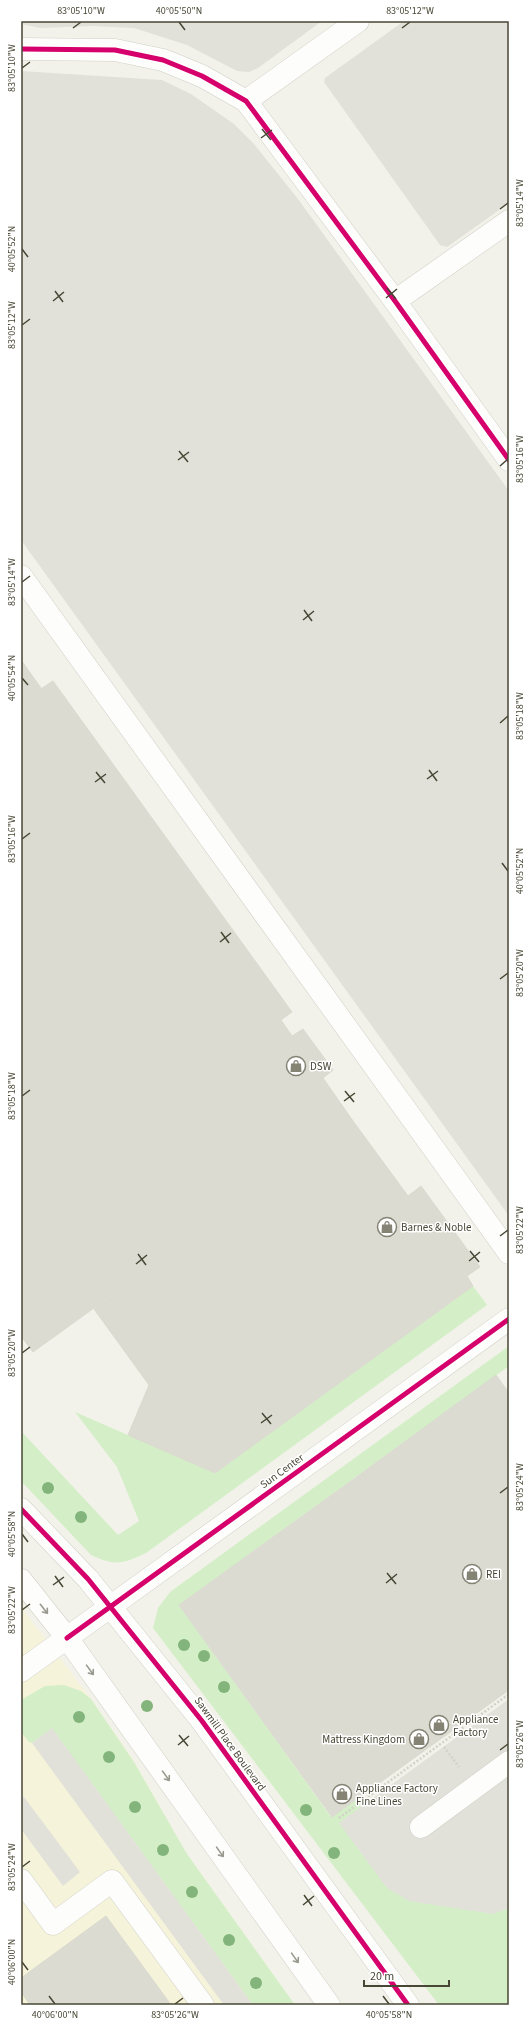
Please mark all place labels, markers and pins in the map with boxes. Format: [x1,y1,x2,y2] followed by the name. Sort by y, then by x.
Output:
[285,1055,307,1077] shop icon: DSW
[310,1059,332,1074] place label: DSW
[376,1216,398,1238] shop icon: Barnes & Noble
[401,1220,472,1235] place label: Barnes & Noble
[461,1563,483,1585] shop icon: REI
[486,1567,501,1582] place label: REI
[453,1712,499,1740] place label: Appliance Factory
[428,1714,450,1736] shop icon: Appliance Factory
[408,1728,430,1750] shop icon: Mattress Kingdom
[322,1732,405,1747] place label: Mattress Kingdom
[356,1781,438,1809] place label: Appliance Factory Fine Lines
[331,1783,353,1805] shop icon: Appliance Factory Fine Lines

